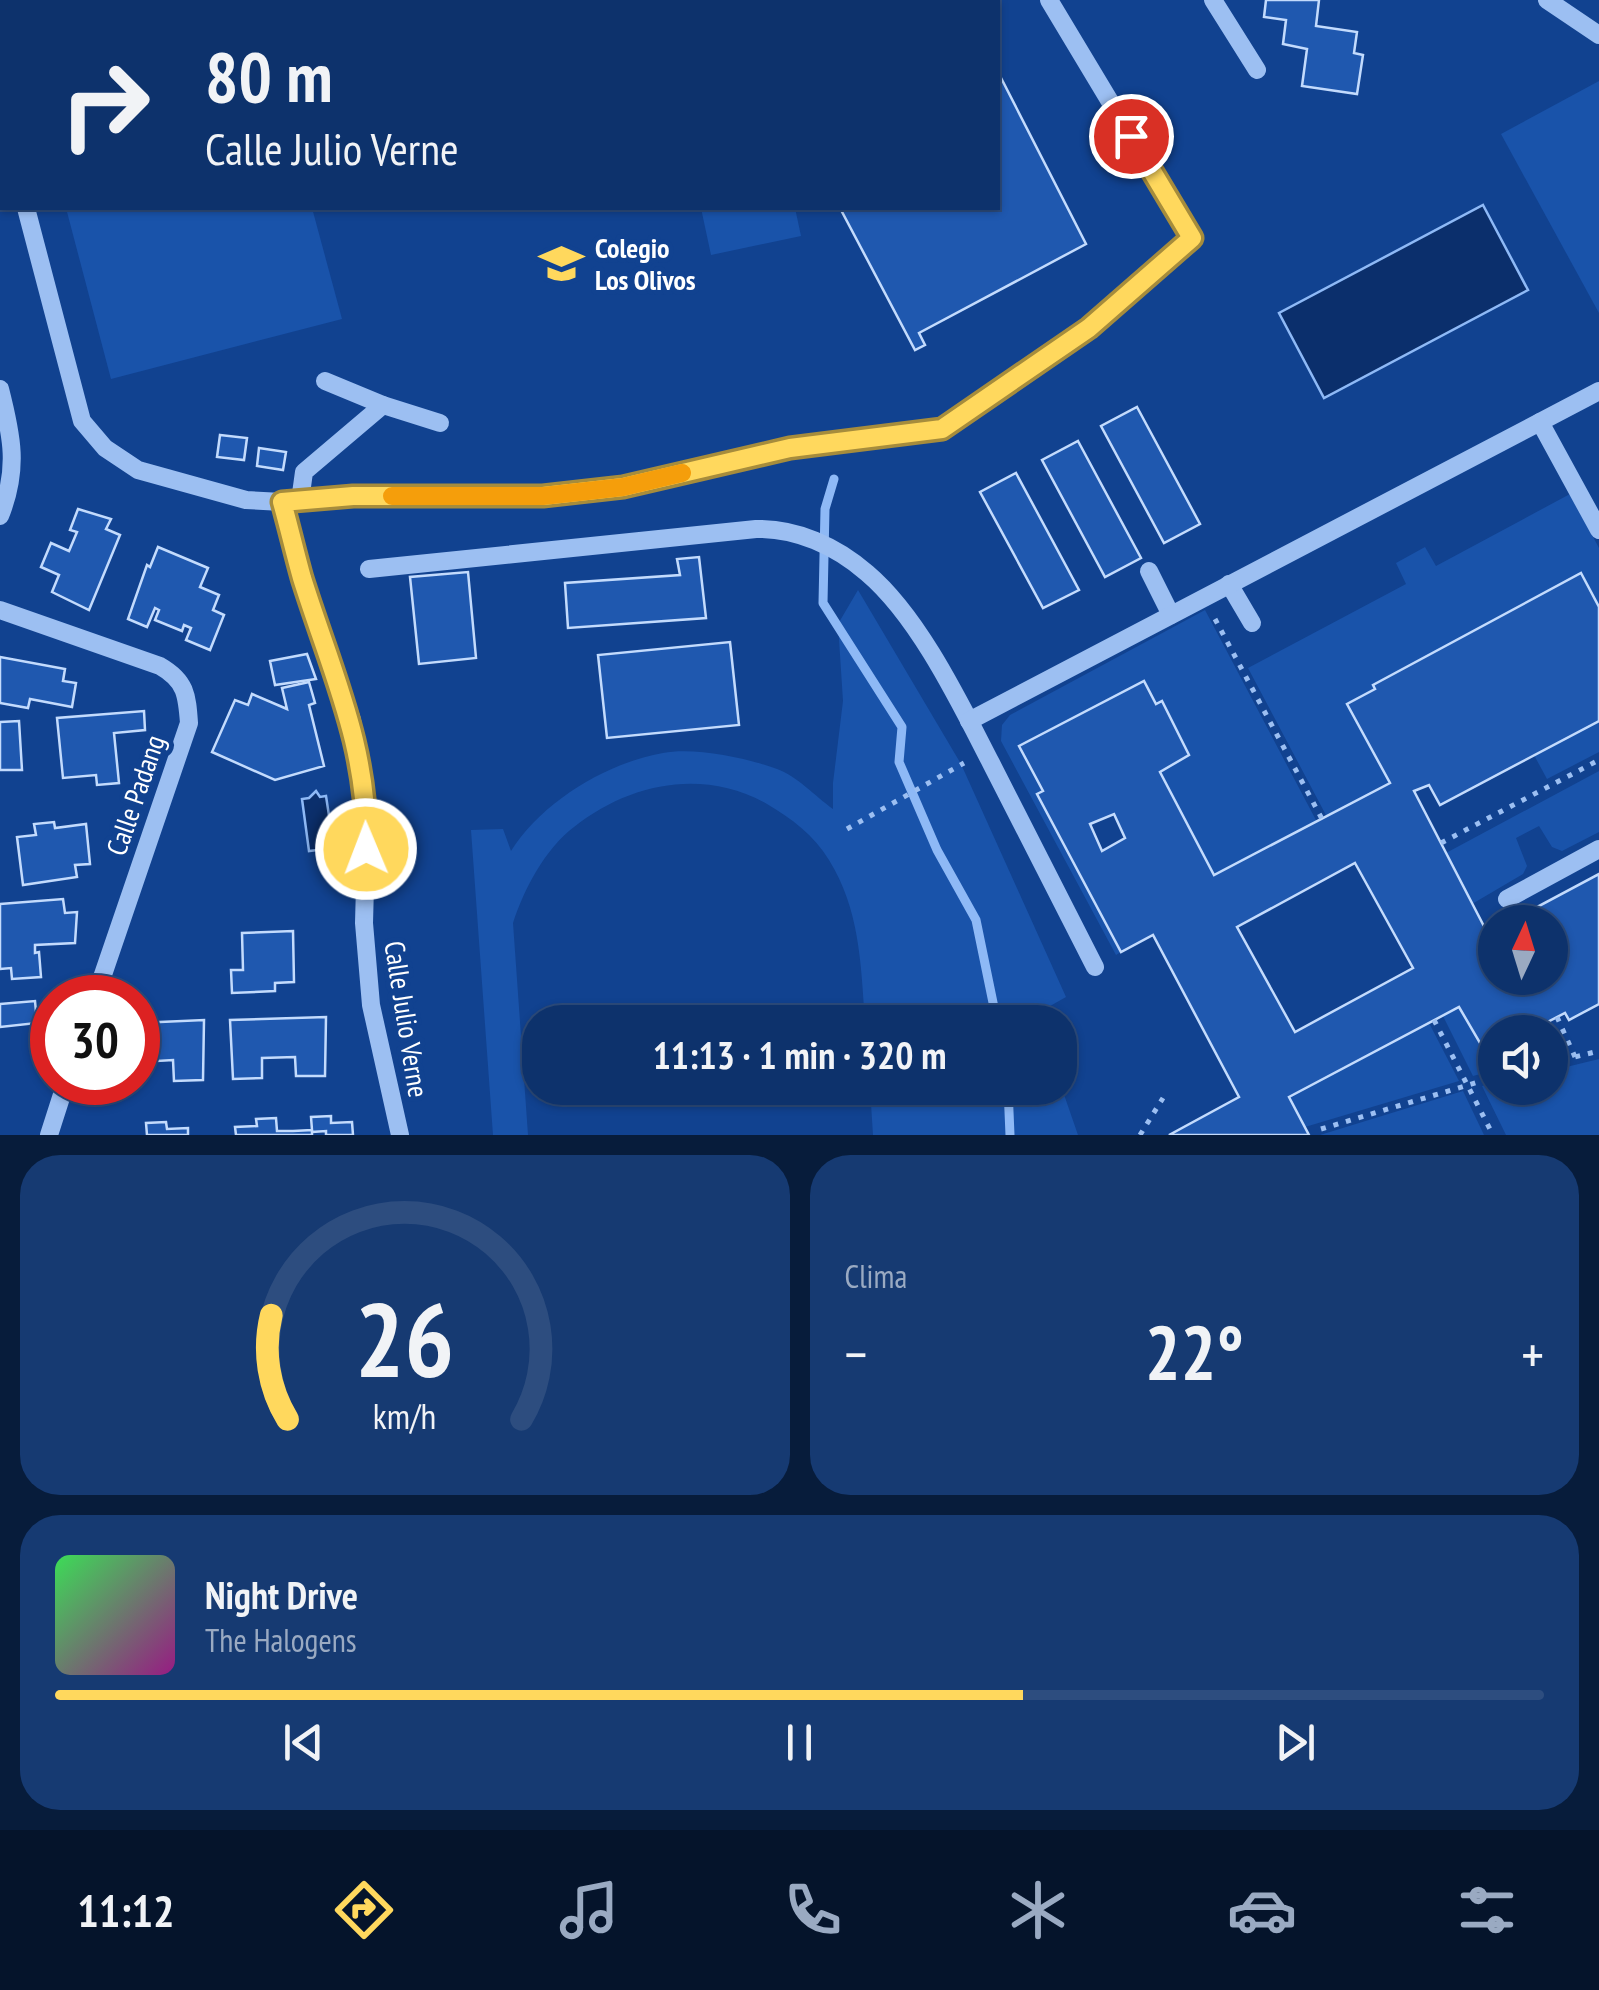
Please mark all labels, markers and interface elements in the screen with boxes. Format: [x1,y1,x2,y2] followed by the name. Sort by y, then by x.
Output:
[205,31,333,121] text: 80 m
[40,40,170,170] icon: right
[1089,94,1174,179] pin
[1104,109,1159,164] icon: arrive
[205,119,459,177] text: Calle Julio Verne
[595,229,696,298] place label: Colegio Los Olivos
[538,239,586,287] school or university icon: Colegio Los Olivos
[97,730,173,860] street label: Calle Padang
[314,797,418,901] position arrow
[1478,905,1568,995] north arrow
[1478,905,1568,1105] map controls
[376,938,438,1100] street label: Calle Julio Verne
[30,975,160,1105] speed limit sign: 30
[1478,1015,1568,1105] button: sound
[653,1030,946,1079] text: 11:13 · 1 min · 320 m
[845,1255,907,1297] text: Clima
[355,1271,454,1406] text: 26
[1145,1304,1244,1401] text: 22°
[845,1318,867,1389] text: −
[1521,1318,1544,1389] text: +
[373,1393,436,1439] text: km/h
[205,1570,358,1619] text: Night Drive
[205,1619,357,1661] text: The Halogens
[276,1715,331,1770] icon: previous
[772,1715,827,1770] icon: pause
[1268,1715,1323,1770] icon: next
[329,1875,399,1945] icon: directions
[554,1875,624,1945] icon: music
[778,1875,848,1945] icon: phone
[1003,1875,1073,1945] icon: climate
[1227,1875,1297,1945] icon: car
[1452,1875,1522,1945] icon: filters
[77,1881,175,1939] text: 11:12

